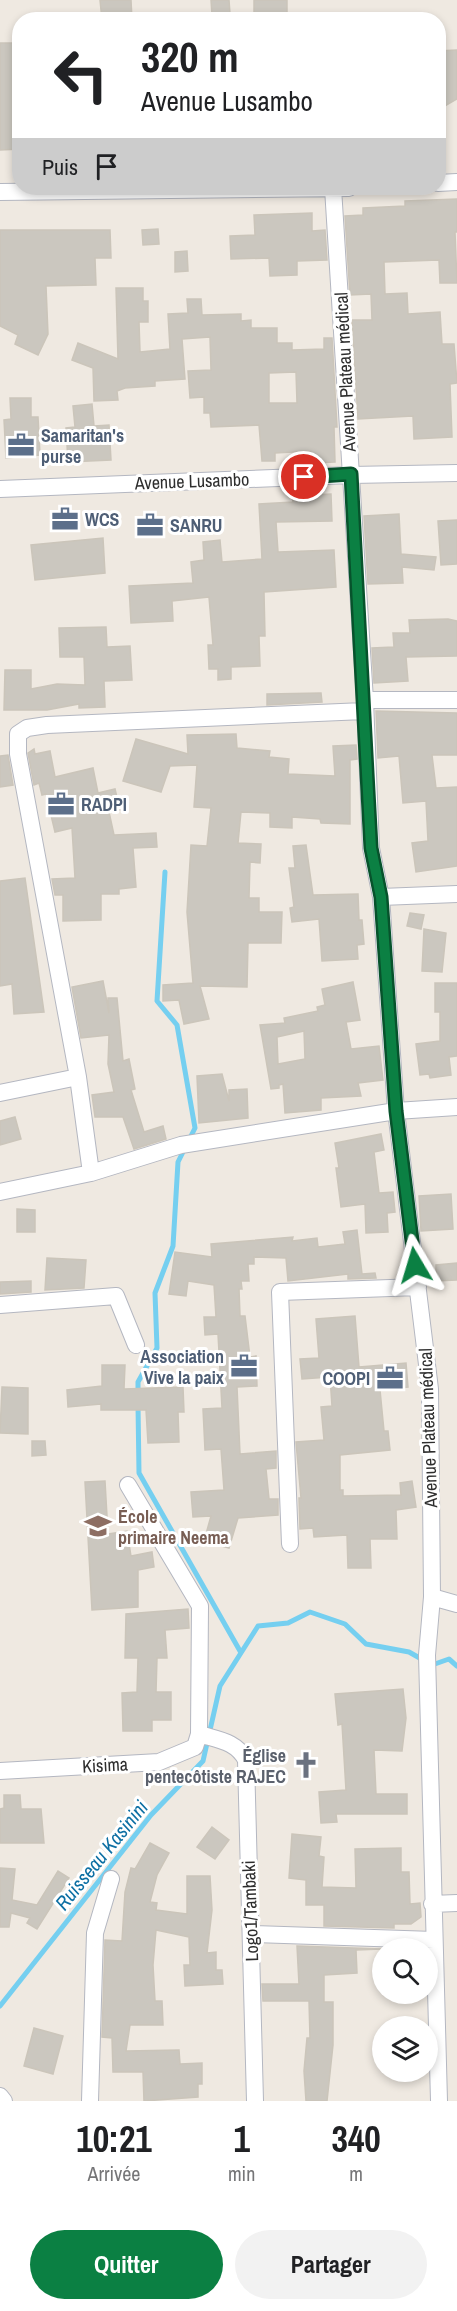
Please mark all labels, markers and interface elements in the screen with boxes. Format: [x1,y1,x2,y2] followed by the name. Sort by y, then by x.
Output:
[141,29,239,85] text: 320 m
[42,36,120,114] icon: left
[141,83,313,119] text: Avenue Lusambo
[90,150,123,183] icon: arrive
[42,152,78,182] text: Puis
[328,292,362,453] street label: Avenue Plateau médical
[41,423,124,469] place label: Samaritan's purse
[6,430,36,460] office icon: Samaritan's purse
[278,451,329,502] pin
[287,460,320,493] icon: arrive
[133,467,250,496] street label: Avenue Lusambo
[50,504,80,534] office icon: WCS
[85,507,120,532] place label: WCS
[135,510,165,540] office icon: SANRU
[170,513,222,538] place label: SANRU
[46,789,76,819] office icon: RADPI
[81,792,127,817] place label: RADPI
[383,1233,447,1297] position arrow
[140,1344,225,1390] place label: Association Vive la paix
[413,1348,443,1509] street label: Avenue Plateau médical
[229,1351,259,1381] office icon: Association Vive la paix
[375,1363,405,1393] office icon: COOPI
[322,1366,370,1391] place label: COOPI
[118,1504,230,1550] place label: École primaire Neema
[83,1511,113,1541] school or university icon: École primaire Neema
[145,1743,286,1789] place label: Église pentecôtiste RAJEC
[291,1750,321,1780] church icon: Église pentecôtiste RAJEC
[81,1751,129,1779] street label: Kisima
[48,1794,154,1916] water label: Ruisseau Kasinini
[236,1860,264,1962] street label: Logo1/Tambaki
[372,1938,438,2082] map controls
[372,1938,438,2004] button: search
[372,2016,438,2082] button: layers
[76,2115,152,2163] text: 10:21
[233,2115,250,2163] text: 1
[332,2115,381,2163] text: 340
[88,2160,140,2187] text: Arrivée
[228,2160,255,2187] text: min
[349,2160,363,2187] text: m
[30,2230,223,2299] button: Quitter
[235,2230,427,2299] button: Partager

